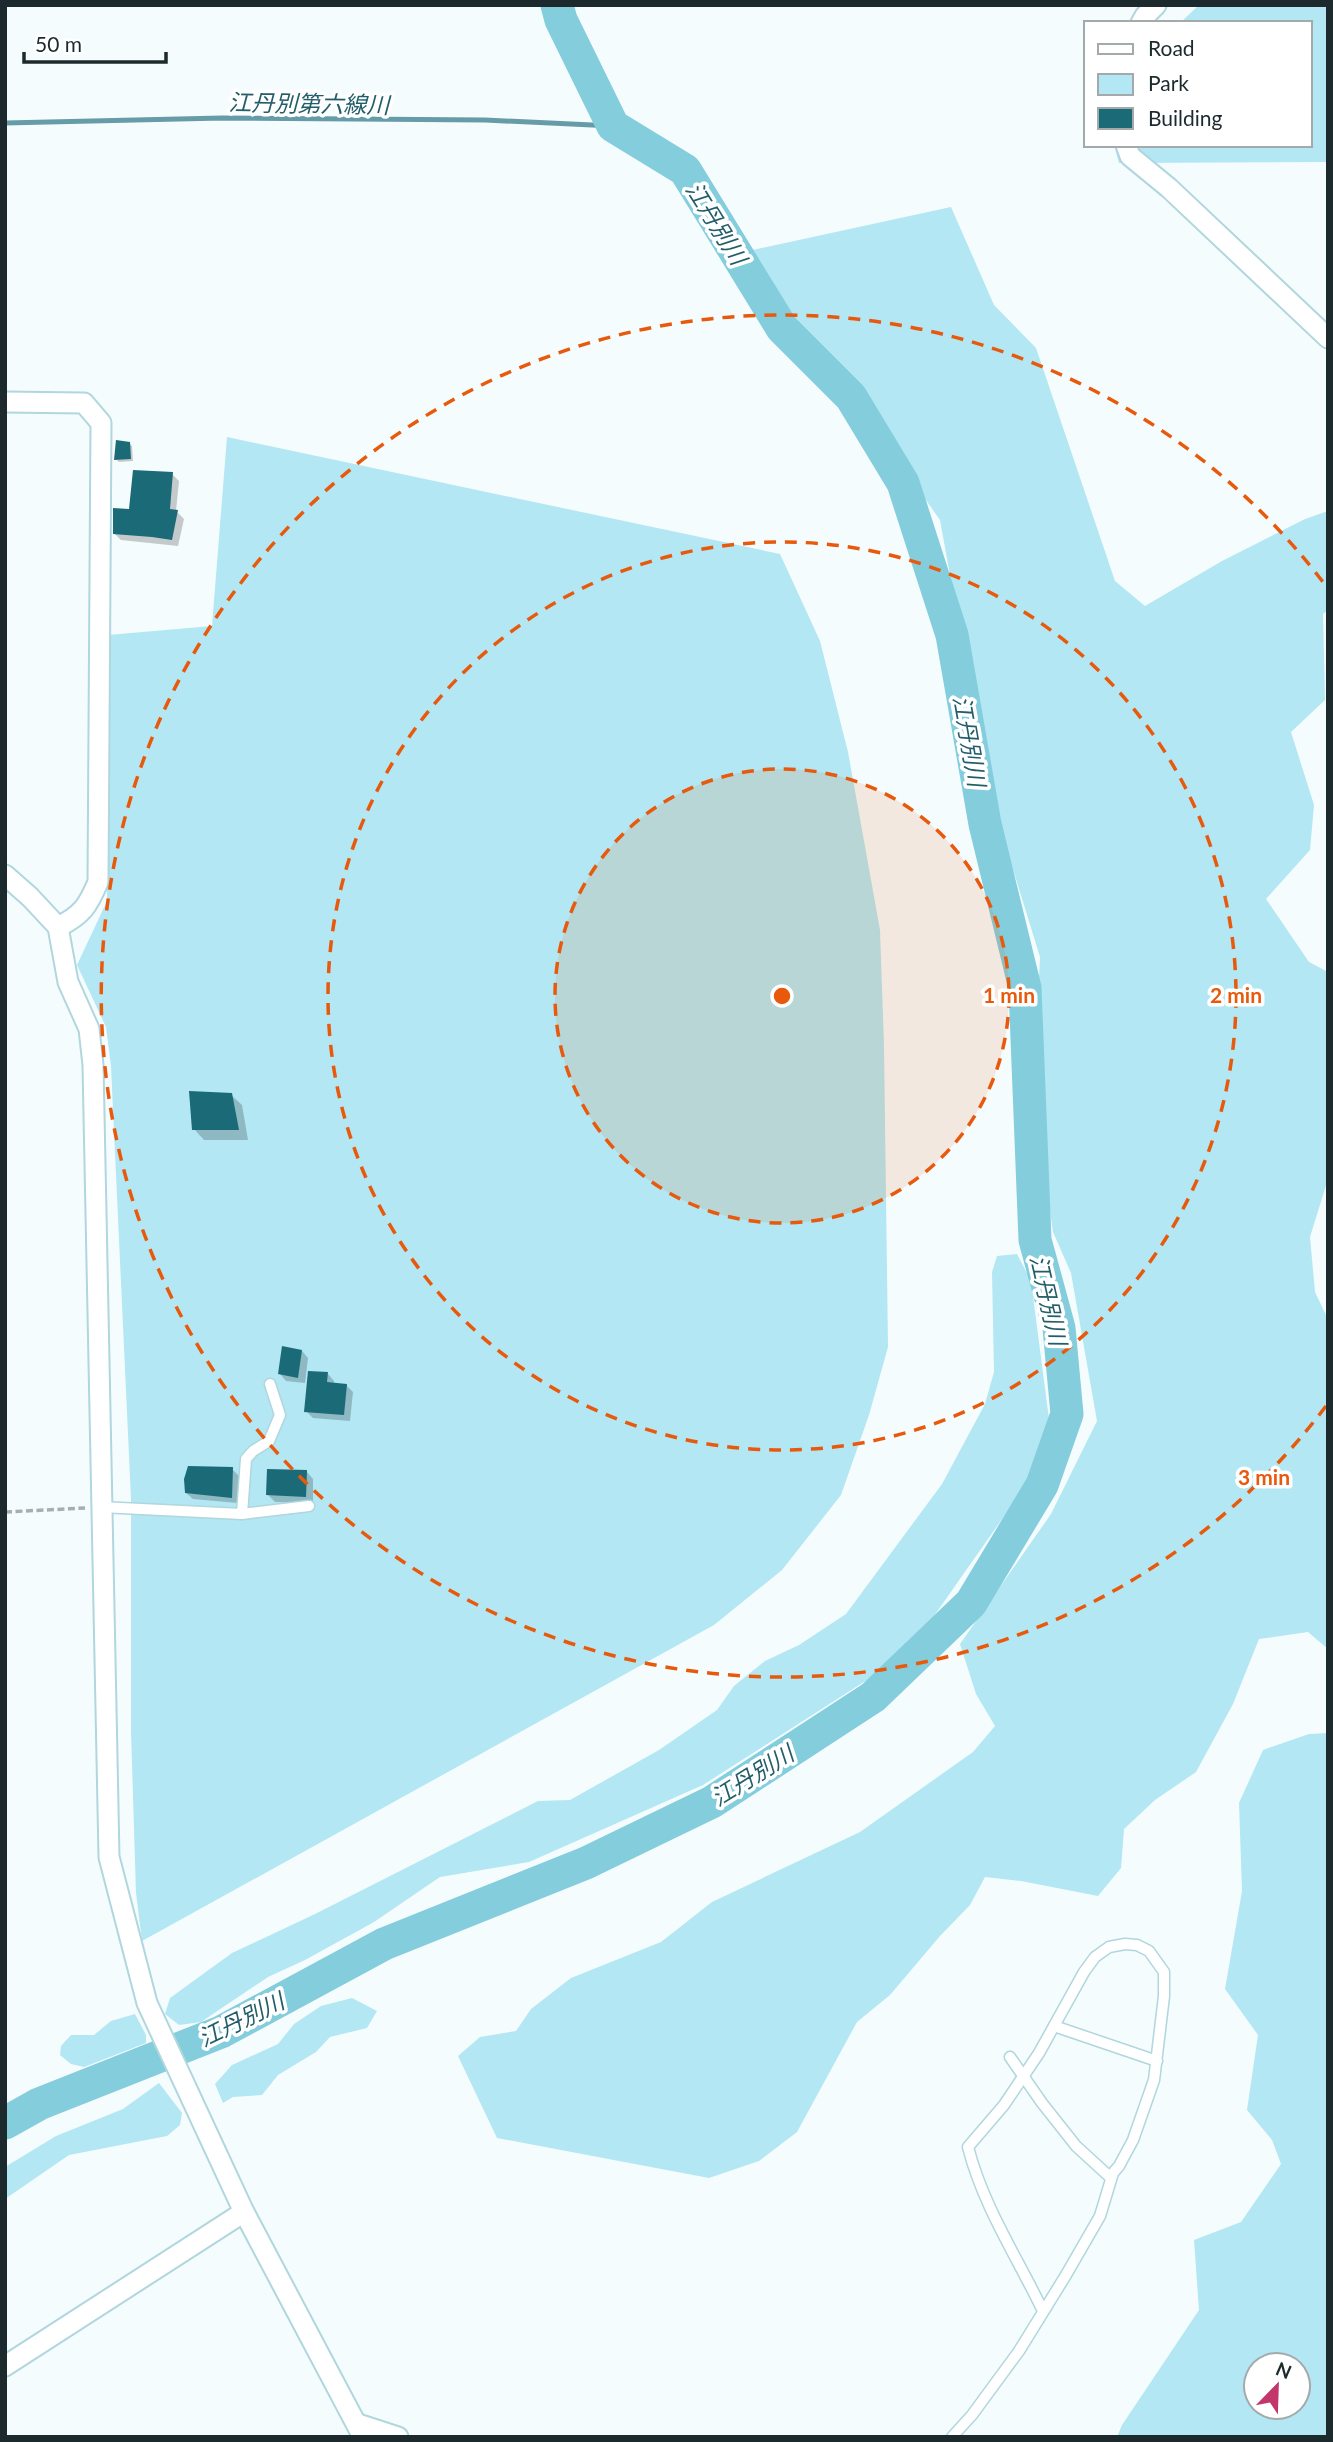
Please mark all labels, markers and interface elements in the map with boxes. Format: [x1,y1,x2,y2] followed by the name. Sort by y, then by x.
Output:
[24,21,166,65] scale bar
[1084,21,1312,147] legend
[35,31,82,56] text: 50 m
[1148,35,1195,60] text: Road
[1148,70,1189,95] text: Park
[228,88,393,118] water label: 江丹別第六線川
[1148,105,1223,130] text: Building
[681,177,755,272] water label: 江丹別川
[948,693,992,792] water label: 江丹別川
[983,982,1035,1007] text: 1 min
[1210,982,1262,1007] text: 2 min
[770,984,794,1008] centre of rings
[1025,1252,1074,1351] water label: 江丹別川
[1238,1464,1290,1489] text: 3 min
[706,1737,801,1811] water label: 江丹別川
[194,1985,291,2052] water label: 江丹別川
[1242,2351,1312,2421] north arrow
[1273,2356,1295,2383] text: N

